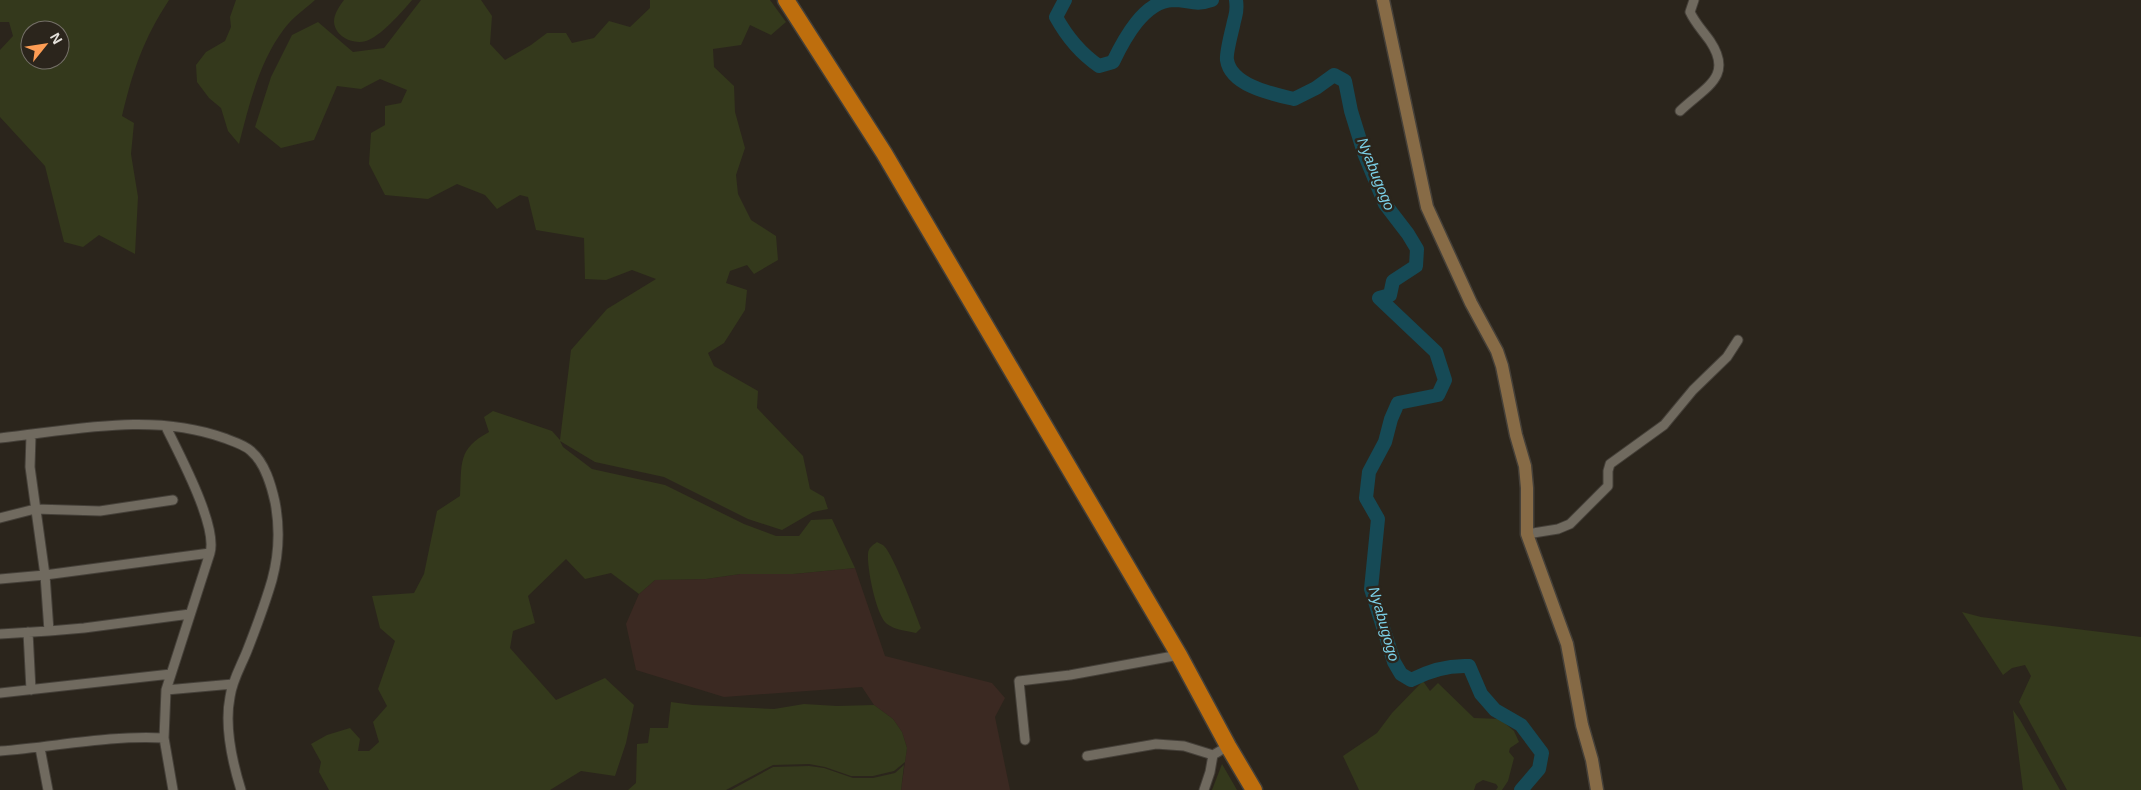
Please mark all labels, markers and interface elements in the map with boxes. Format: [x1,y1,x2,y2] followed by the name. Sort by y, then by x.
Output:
[20,20,70,70] north arrow
[47,30,66,47] text: N
[1354,135,1399,213] water label: Nyabugogo
[1366,585,1403,663] water label: Nyabugogo

